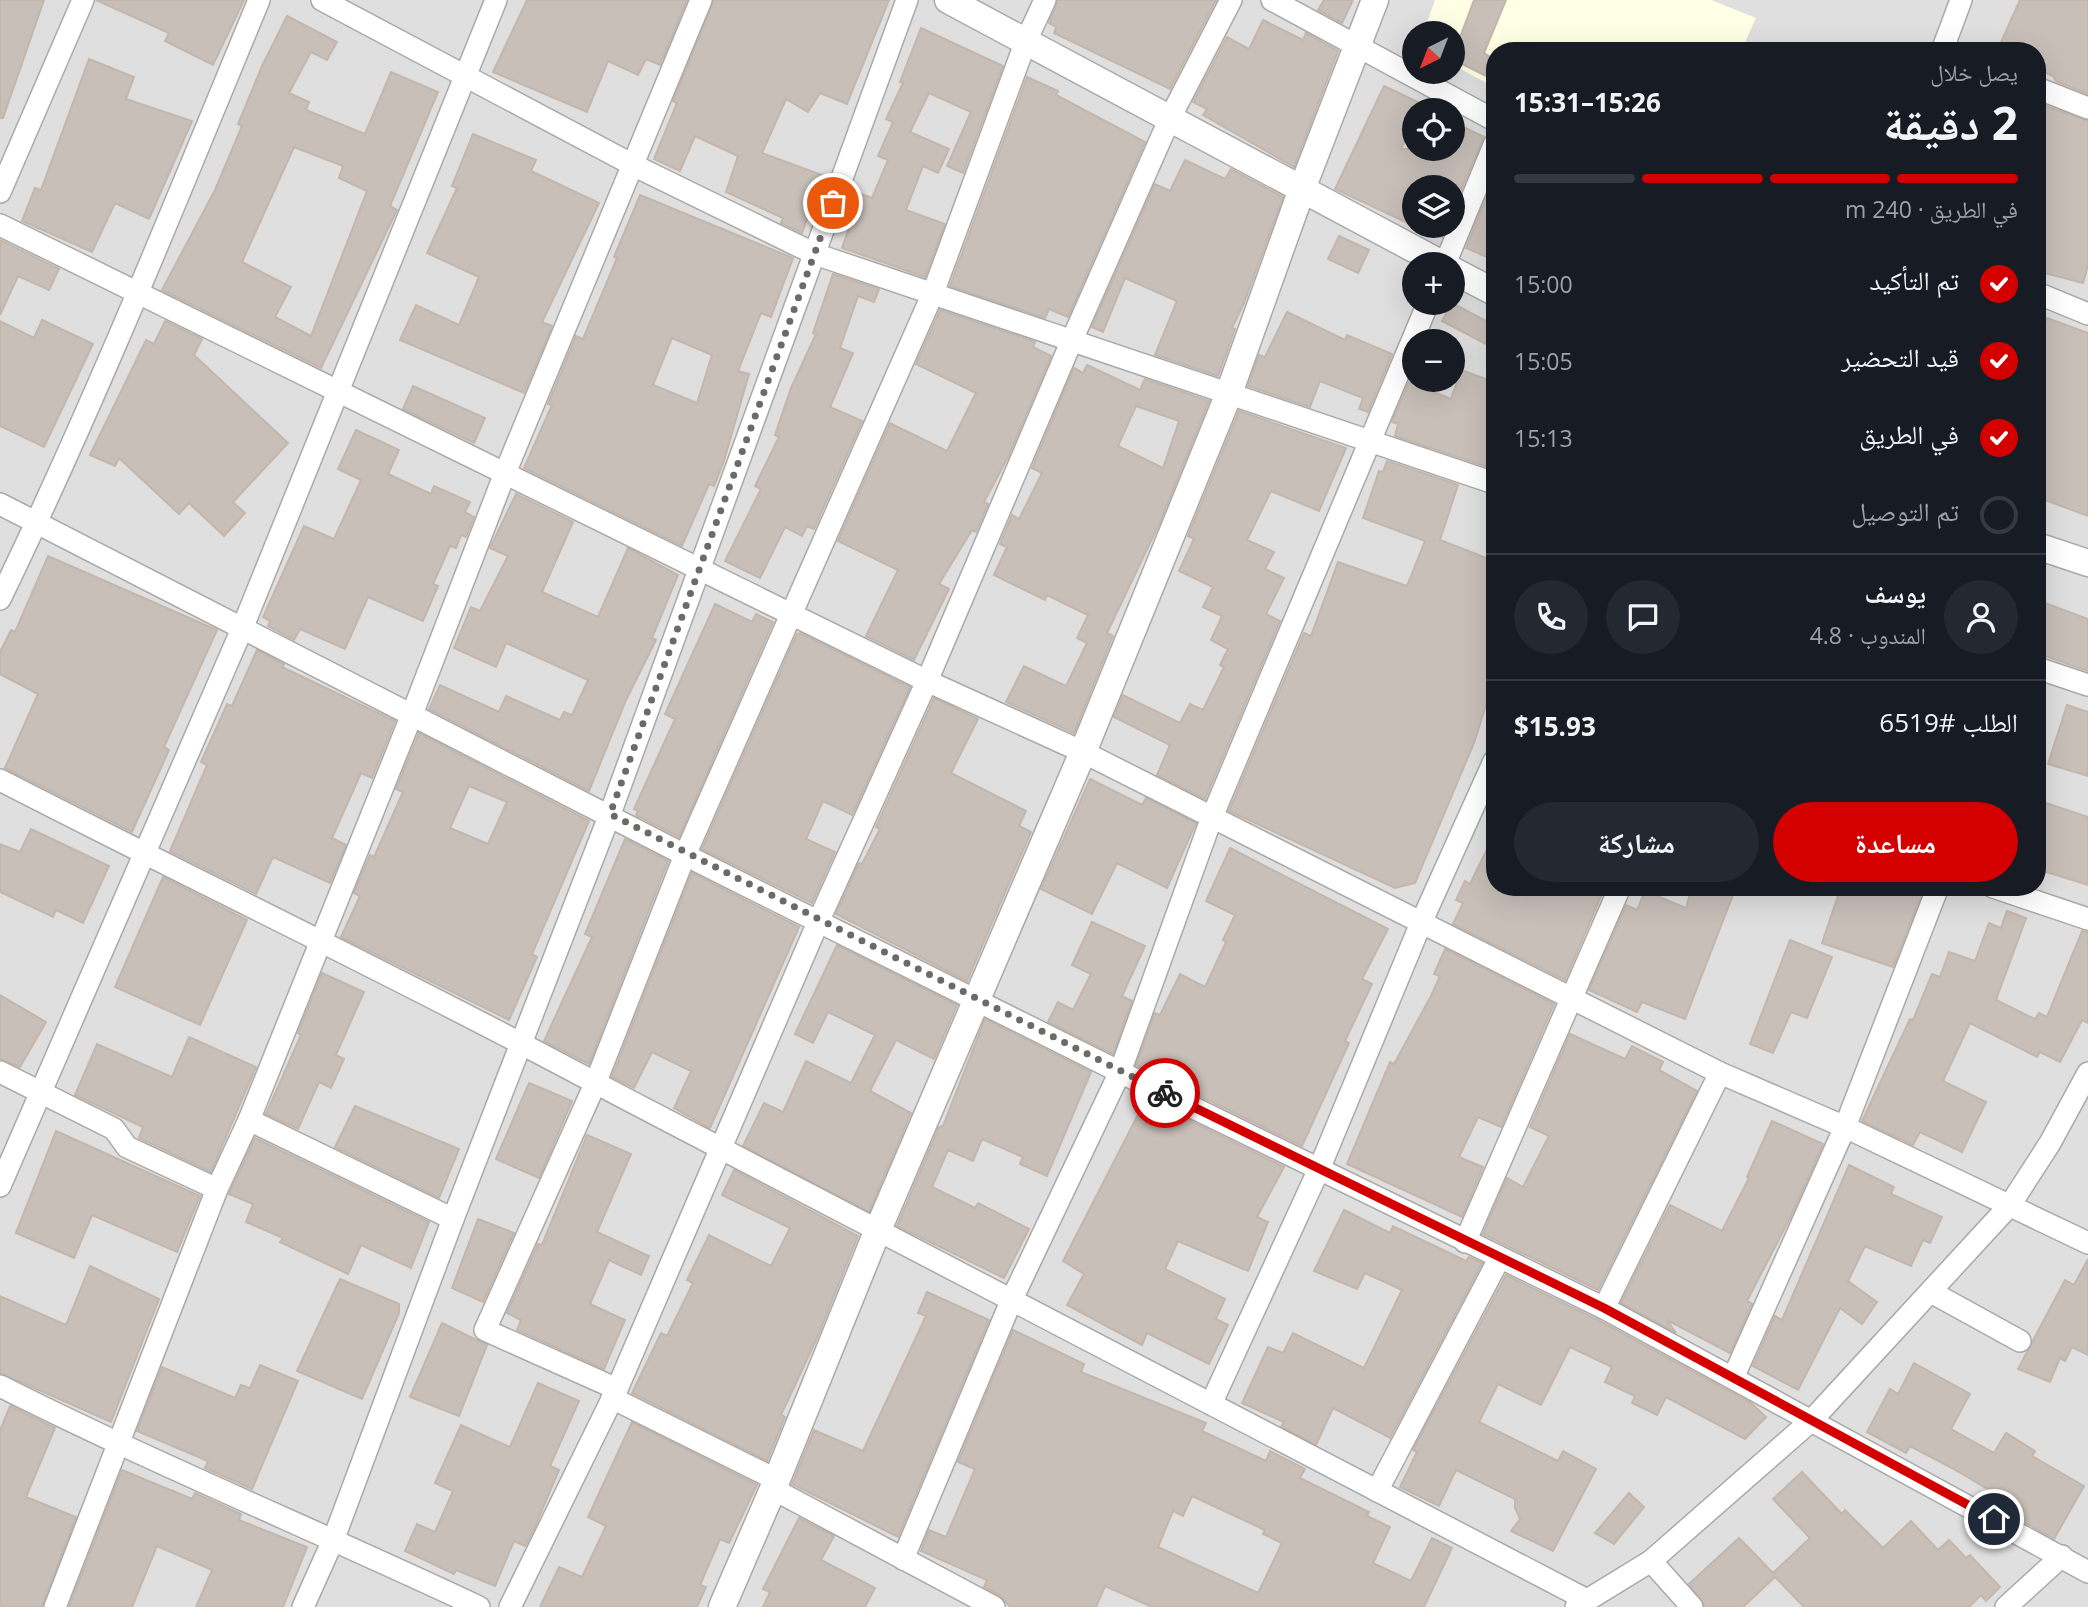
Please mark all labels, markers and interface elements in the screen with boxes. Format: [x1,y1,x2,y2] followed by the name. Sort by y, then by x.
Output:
[1402,21,1465,84] north arrow
[1402,21,1465,392] map controls
[1930,56,2018,88] text: يصل خلال
[1514,84,1661,120] text: 15:26–15:31
[1883,91,2018,153] text: 2 دقيقة
[1402,98,1465,161] button: locate
[803,173,863,233] pin
[1402,175,1465,238] button: layers
[814,184,852,222] icon: bag
[1845,193,2018,225] text: في الطريق · 240 m
[1402,252,1465,315] button: +
[1869,262,1959,298] text: تم التأكيد
[1980,265,2018,303] icon: check
[1514,268,1573,300] text: 15:00
[1402,329,1465,392] button: −
[1841,339,1959,375] text: قيد التحضير
[1980,342,2018,380] icon: check
[1514,345,1573,377] text: 15:05
[1859,416,1959,452] text: في الطريق
[1980,419,2018,457] icon: check
[1514,422,1573,454] text: 15:13
[1851,493,1959,529] text: تم التوصيل
[1865,575,1926,611] text: يوسف
[1514,580,1588,654] button: phone
[1606,580,1680,654] button: chat
[1944,580,2018,654] button: person
[1810,619,1926,651] text: المندوب · 4.8
[1879,704,2018,740] text: الطلب #6519
[1514,708,1596,744] text: $15.93
[1514,802,1759,882] button: مشاركة
[1773,802,2018,882] button: مساعدة
[1130,1058,1200,1128] courier
[1146,1074,1184,1112] icon: bike
[1964,1489,2024,1549] pin
[1975,1500,2013,1538] icon: home

